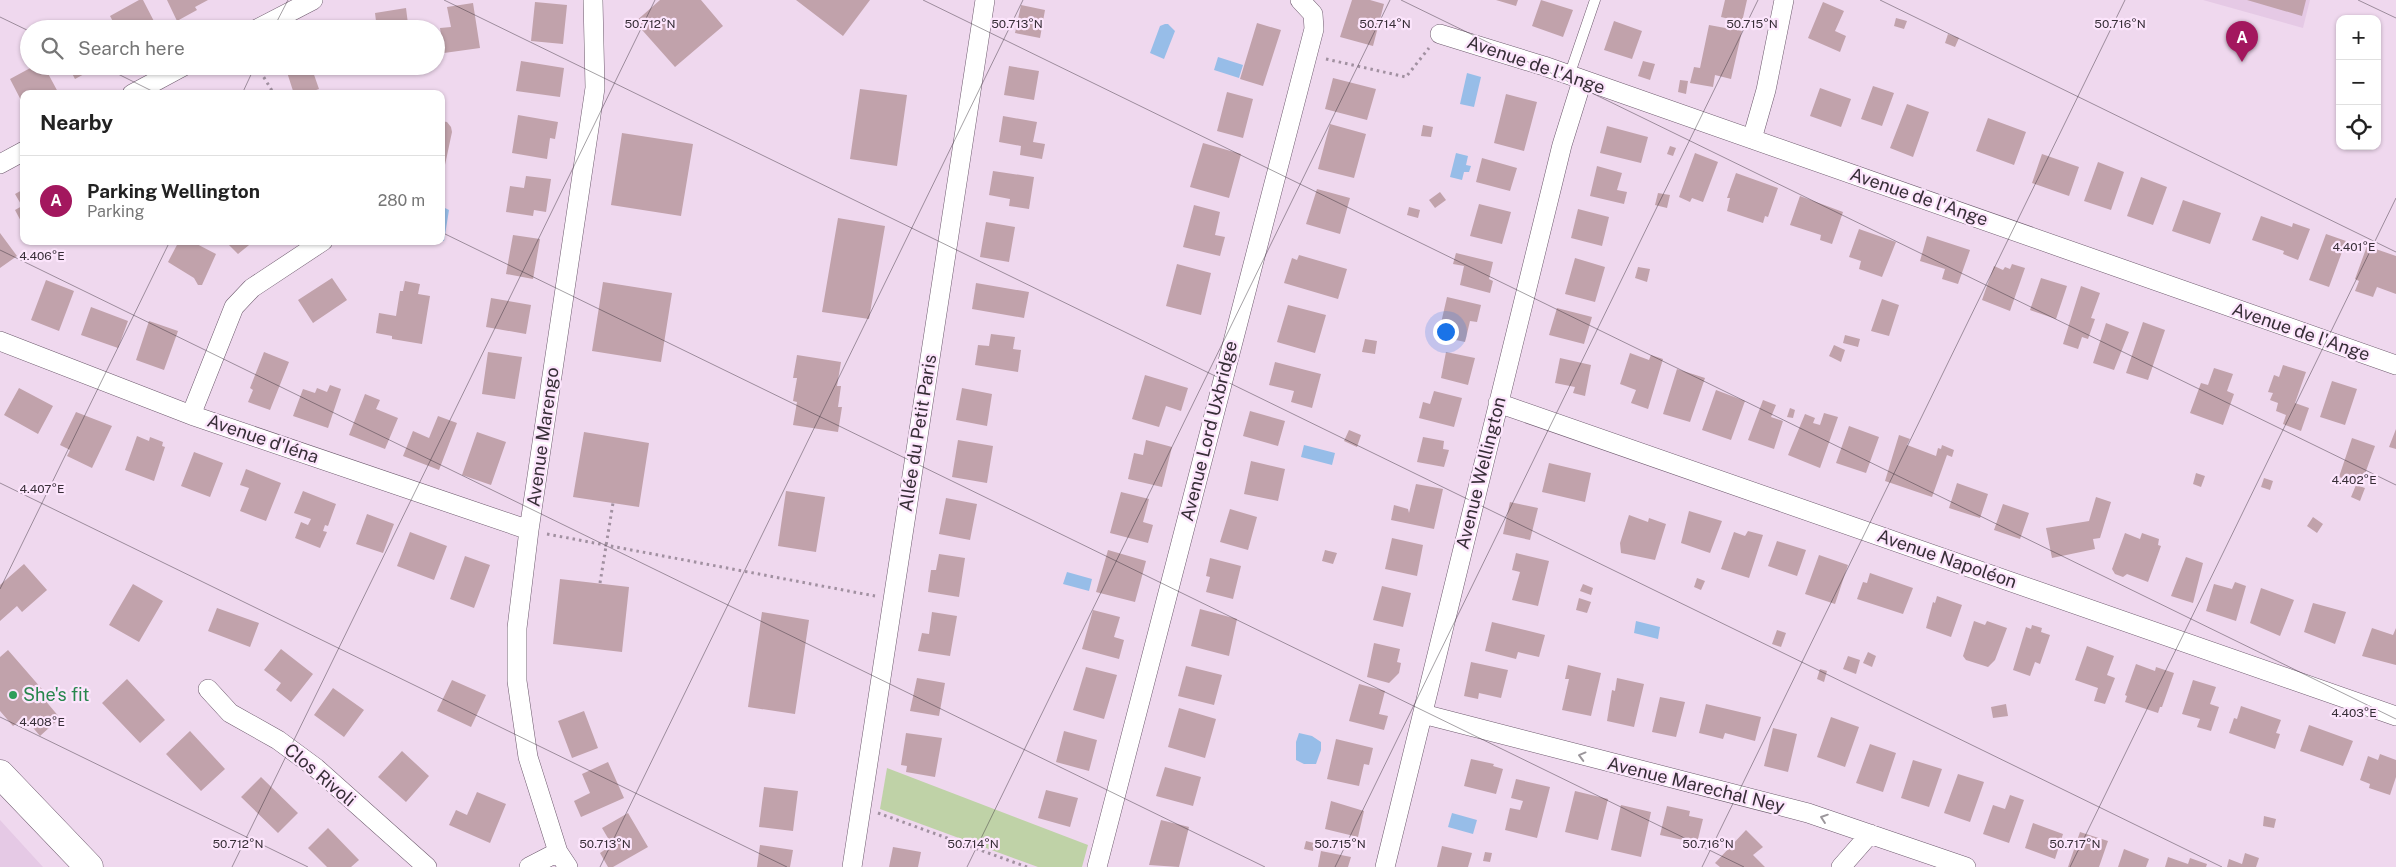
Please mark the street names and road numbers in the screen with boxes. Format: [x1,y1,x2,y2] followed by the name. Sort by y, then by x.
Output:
[1464,31,1608,98] street label: Avenue de l'Ange
[1847,163,1991,230] street label: Avenue de l'Ange
[2229,298,2373,365] street label: Avenue de l'Ange
[1176,339,1241,523] street label: Avenue Lord Uxbridge
[895,353,940,513] street label: Allée du Petit Paris
[522,366,563,508] street label: Avenue Marengo
[1451,395,1510,551] street label: Avenue Wellington
[205,410,322,467] street label: Avenue d'Iéna
[1875,525,2020,592] street label: Avenue Napoléon
[280,739,360,810] street label: Clos Rivoli
[1605,752,1787,817] street label: Avenue Marechal Ney

